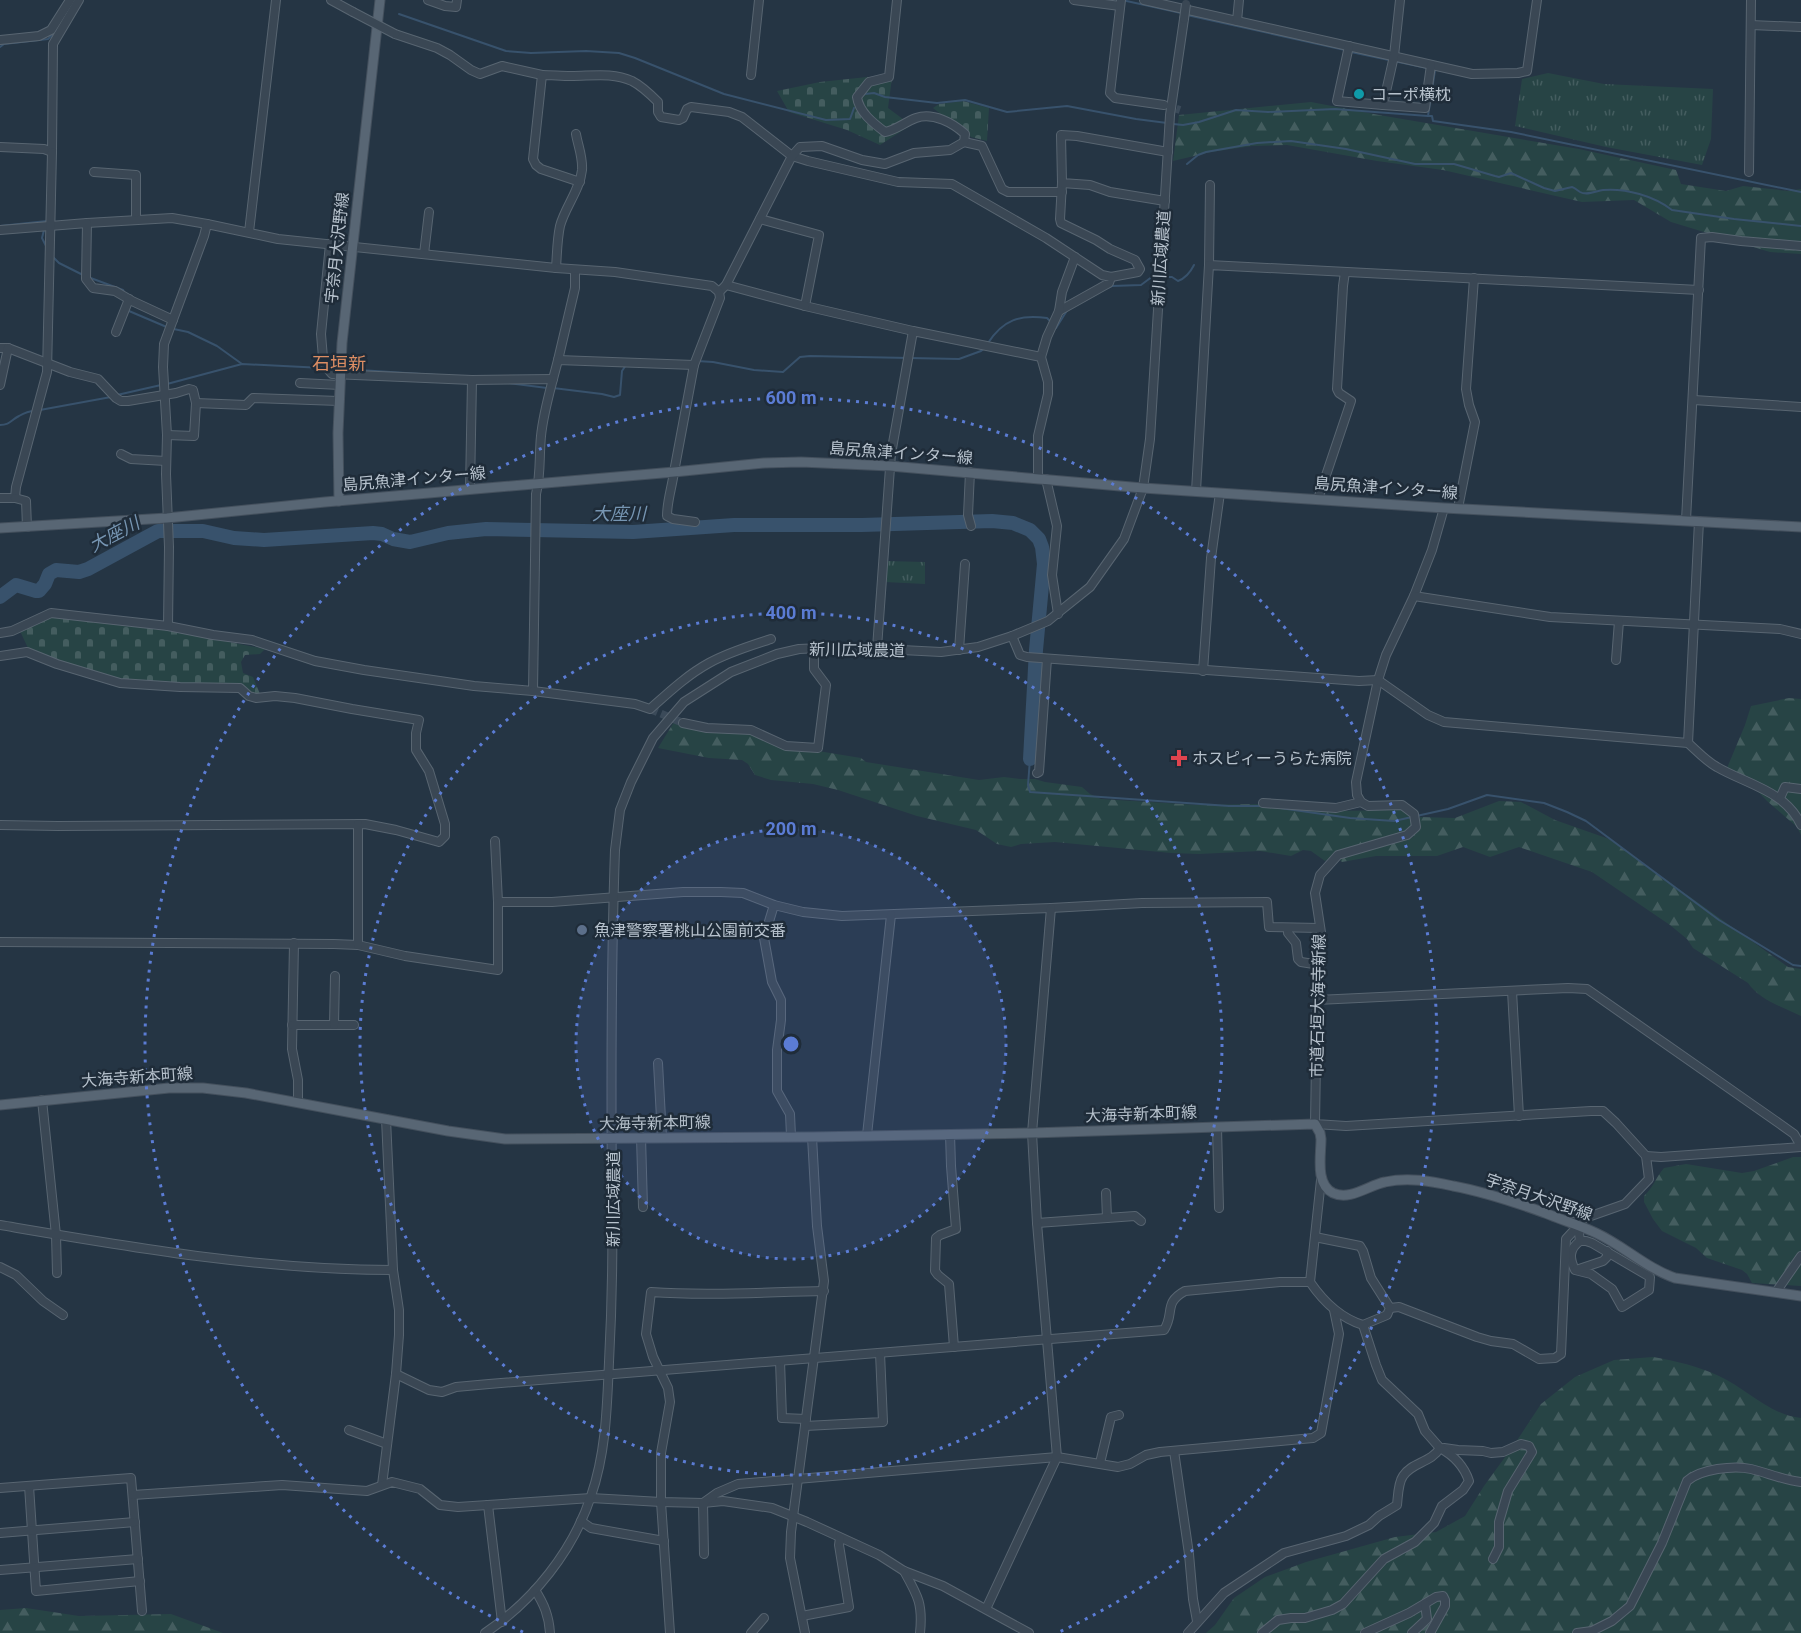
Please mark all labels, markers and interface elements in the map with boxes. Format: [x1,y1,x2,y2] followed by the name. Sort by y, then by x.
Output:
[1371,85,1451,104] place label: コーポ横枕
[1352,87,1366,101] marker: コーポ横枕
[322,191,352,305] street label: 宇奈月大沢野線
[1148,209,1174,307] street label: 新川広域農道
[312,353,366,374] district label: 石垣新
[765,387,817,408] text: 600 m
[829,439,973,467] street label: 島尻魚津インター線
[341,463,487,495] street label: 島尻魚津インター線
[1314,474,1458,502] street label: 島尻魚津インター線
[592,503,648,524] water label: 大座川
[85,511,145,556] water label: 大座川
[765,602,817,623] text: 400 m
[809,640,905,660] street label: 新川広域農道
[1170,749,1188,767] marker: ホスピィーうらた病院
[1192,749,1352,768] place label: ホスピィーうらた病院
[765,818,817,839] text: 200 m
[594,921,786,940] place label: 魚津警察署桃山公園前交番
[575,923,589,937] marker: 魚津警察署桃山公園前交番
[1307,934,1329,1078] street label: 市道石垣大海寺新線
[781,1034,801,1054] centre of rings
[80,1064,194,1090] street label: 大海寺新本町線
[1085,1103,1197,1125] street label: 大海寺新本町線
[599,1113,711,1133] street label: 大海寺新本町線
[604,1151,623,1247] street label: 新川広域農道
[1483,1170,1595,1224] street label: 宇奈月大沢野線

